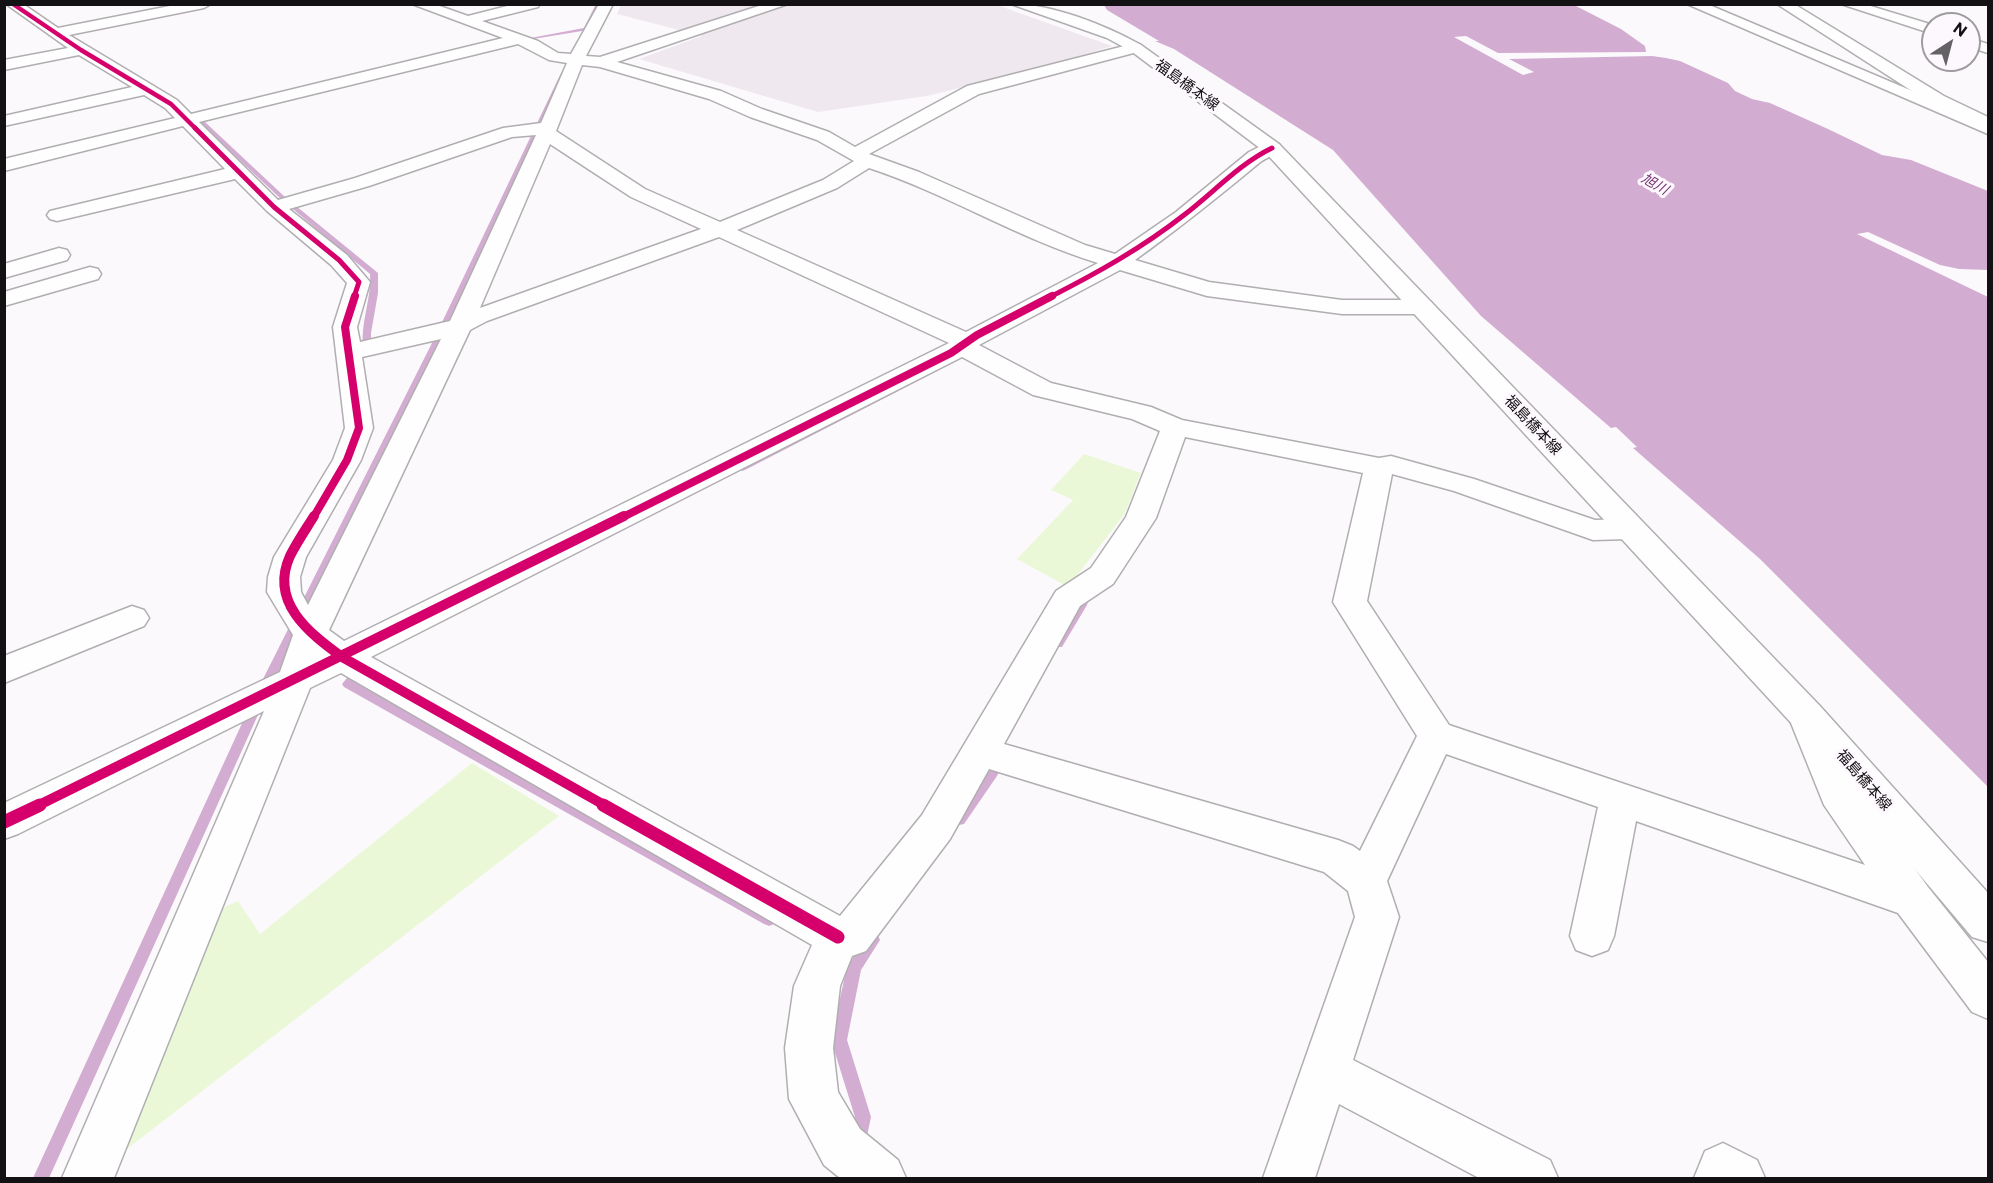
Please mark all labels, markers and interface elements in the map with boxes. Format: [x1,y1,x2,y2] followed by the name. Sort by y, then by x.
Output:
[1921,12,1981,72] north arrow
[1950,17,1971,40] text: N
[1151,56,1223,114] street label: 福島橋本線
[1639,170,1671,198] water label: 旭川
[1501,391,1565,459] street label: 福島橋本線
[1833,746,1895,814] street label: 福島橋本線

